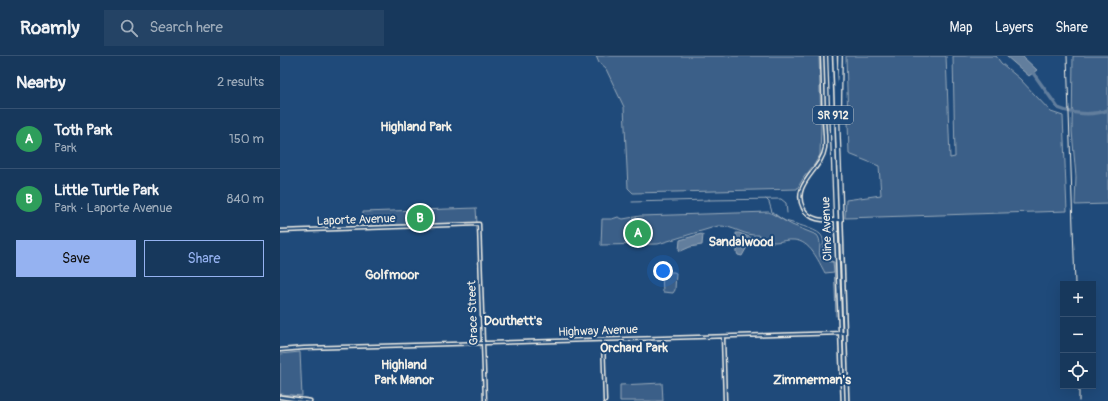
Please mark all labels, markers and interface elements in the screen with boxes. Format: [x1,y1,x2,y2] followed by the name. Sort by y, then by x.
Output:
[104,10,384,46] search box
[20,16,80,40] text: Roamly
[118,17,140,39] icon: search
[150,18,223,37] text: Search here
[950,19,973,36] text: Map
[995,19,1033,36] text: Layers
[1055,19,1088,36] text: Share
[16,72,65,93] text: Nearby
[217,74,264,90] text: 2 results
[813,106,853,124] road number: SR 912
[380,119,452,135] district label: Highland Park
[54,121,112,140] text: Toth Park
[25,131,33,147] text: A
[229,131,264,147] text: 150 m
[54,140,77,156] text: Park
[54,181,159,200] text: Little Turtle Park
[25,191,33,207] text: B
[227,191,264,207] text: 840 m
[818,196,836,261] street label: Cline Avenue
[54,200,172,216] text: Park · Laporte Avenue
[407,203,433,233] pin: B
[316,211,396,229] street label: Laporte Avenue
[625,218,651,248] pin: A
[708,234,774,250] district label: Sandalwood
[16,240,136,277] button: Save
[144,240,264,277] button: Share
[653,261,673,281] your location
[365,267,419,283] district label: Golfmoor
[464,280,482,346] street label: Grace Street
[1060,281,1096,389] map controls
[1060,281,1096,317] button: +
[484,313,542,329] district label: Douthett's
[1060,317,1096,353] button: −
[558,322,638,340] street label: Highway Avenue
[600,340,669,356] district label: Orchard Park
[1060,353,1096,389] button: locate
[374,357,434,388] district label: Highland Park Manor
[773,372,851,388] district label: Zimmerman's

